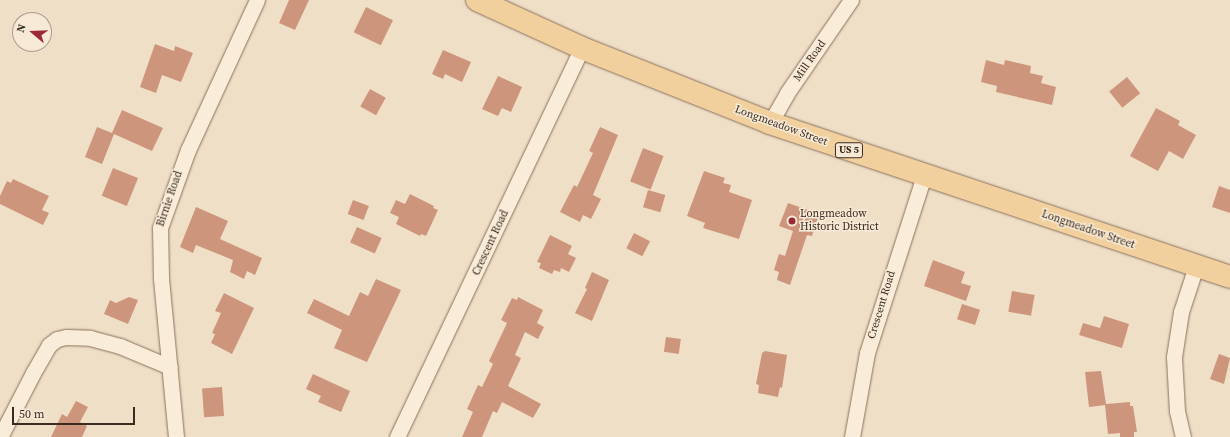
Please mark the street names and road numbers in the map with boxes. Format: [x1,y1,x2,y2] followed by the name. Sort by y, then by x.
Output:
[791,38,829,84] street label: Mill Road
[733,103,829,149] street label: Longmeadow Street
[834,142,864,158] road number: US 5
[154,169,186,229] street label: Birnie Road
[470,208,512,278] street label: Crescent Road
[1040,208,1136,252] street label: Longmeadow Street
[865,269,899,341] street label: Crescent Road

